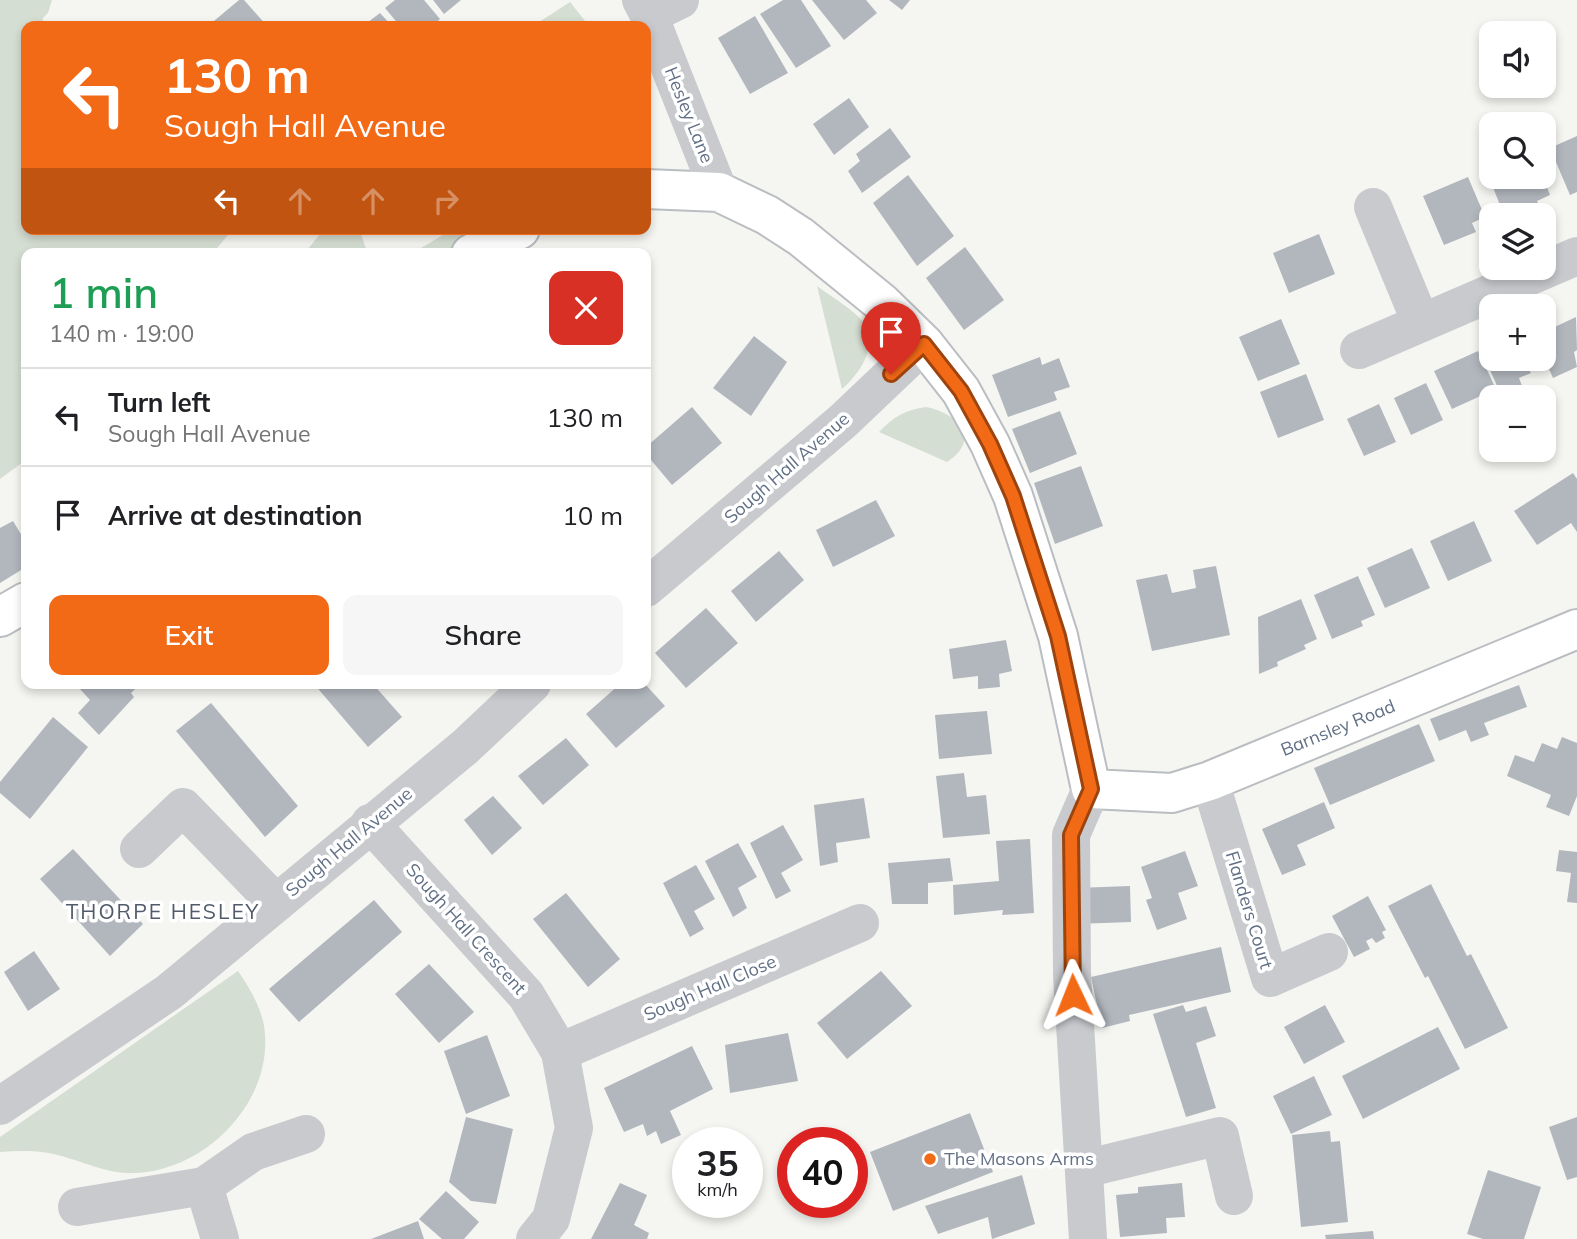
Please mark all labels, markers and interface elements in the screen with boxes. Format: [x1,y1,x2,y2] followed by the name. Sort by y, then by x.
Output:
[1479,21,1556,462] map controls
[1479,21,1556,98] button: sound
[164,44,310,105] text: 130 m
[49,49,140,140] icon: left
[660,63,719,166] street label: Hesley Lane
[164,105,446,145] text: Sough Hall Avenue
[1479,112,1556,189] button: search
[208,182,246,220] icon: left
[281,182,319,220] icon: ahead
[354,182,392,220] icon: ahead
[427,182,465,220] icon: right
[1479,203,1556,280] button: layers
[49,266,158,319] text: 1 min
[549,271,623,345] button: close
[1479,294,1556,371] button: +
[861,302,921,374] pin
[872,313,910,351] icon: arrive
[49,319,194,348] text: 140 m · 19:00
[1479,385,1556,462] button: −
[108,386,210,419] text: Turn left
[49,398,87,436] icon: left
[547,401,623,434] text: 130 m
[719,407,854,528] street label: Sough Hall Avenue
[108,419,311,448] text: Sough Hall Avenue
[49,496,87,534] icon: arrive
[108,499,363,532] text: Arrive at destination
[562,499,623,532] text: 10 m
[49,595,329,675] button: Exit
[343,595,623,675] button: Share
[1277,694,1398,761] street label: Barnsley Road
[281,782,417,901] street label: Sough Hall Avenue
[1221,848,1278,972] street label: Flanders Court
[401,858,531,999] street label: Sough Hall Crescent
[66,898,260,924] district label: THORPE HESLEY
[640,949,779,1026] street label: Sough Hall Close
[1036,958,1110,1032] position arrow
[777,1127,868,1218] speed limit sign: 40
[696,1141,739,1185] text: 35
[944,1147,1094,1170] place label: The Masons Arms
[922,1151,938,1167] marker: The Masons Arms
[697,1178,738,1201] text: km/h

